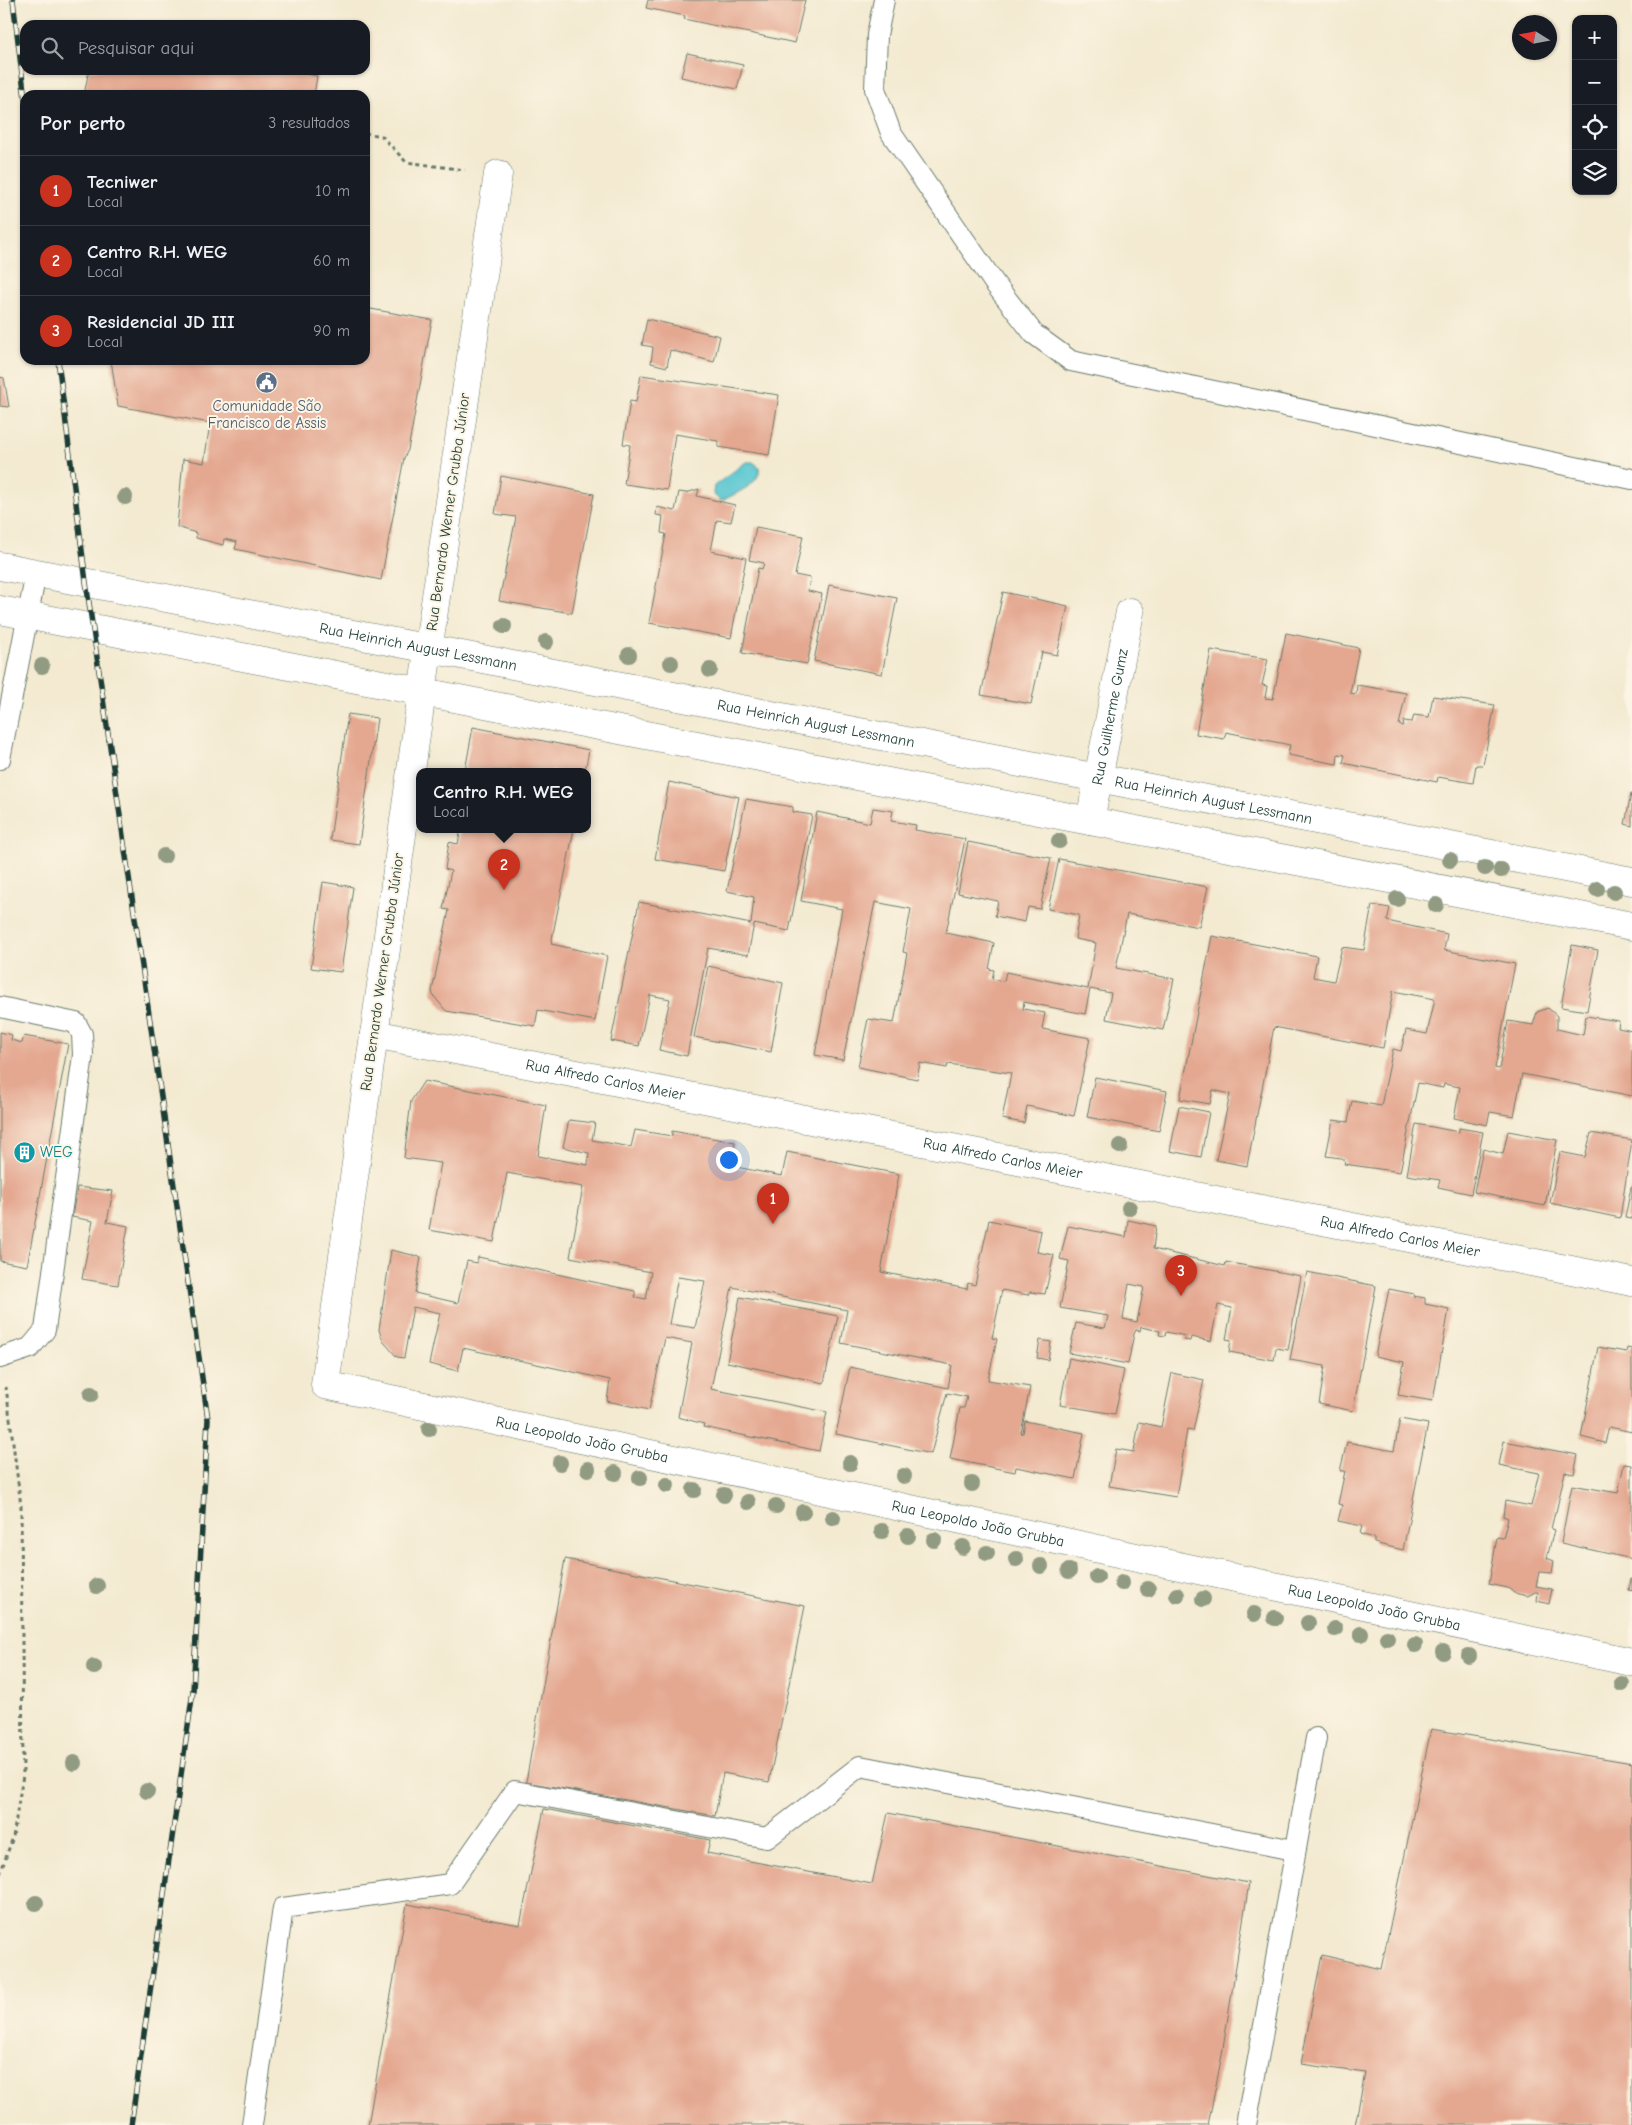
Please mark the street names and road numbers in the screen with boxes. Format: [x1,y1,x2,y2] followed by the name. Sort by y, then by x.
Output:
[422,392,474,632] street label: Rua Bernardo Werner Grubba Júnior
[318,619,519,675] street label: Rua Heinrich August Lessmann
[1088,647,1132,787] street label: Rua Guilherme Gumz
[716,696,916,751] street label: Rua Heinrich August Lessmann
[1113,772,1314,828] street label: Rua Heinrich August Lessmann
[356,852,408,1092] street label: Rua Bernardo Werner Grubba Júnior
[524,1055,687,1104] street label: Rua Alfredo Carlos Meier
[922,1133,1084,1182] street label: Rua Alfredo Carlos Meier
[1319,1212,1481,1261] street label: Rua Alfredo Carlos Meier
[494,1412,670,1467] street label: Rua Leopoldo João Grubba
[890,1496,1066,1550] street label: Rua Leopoldo João Grubba
[1286,1580,1462,1634] street label: Rua Leopoldo João Grubba

